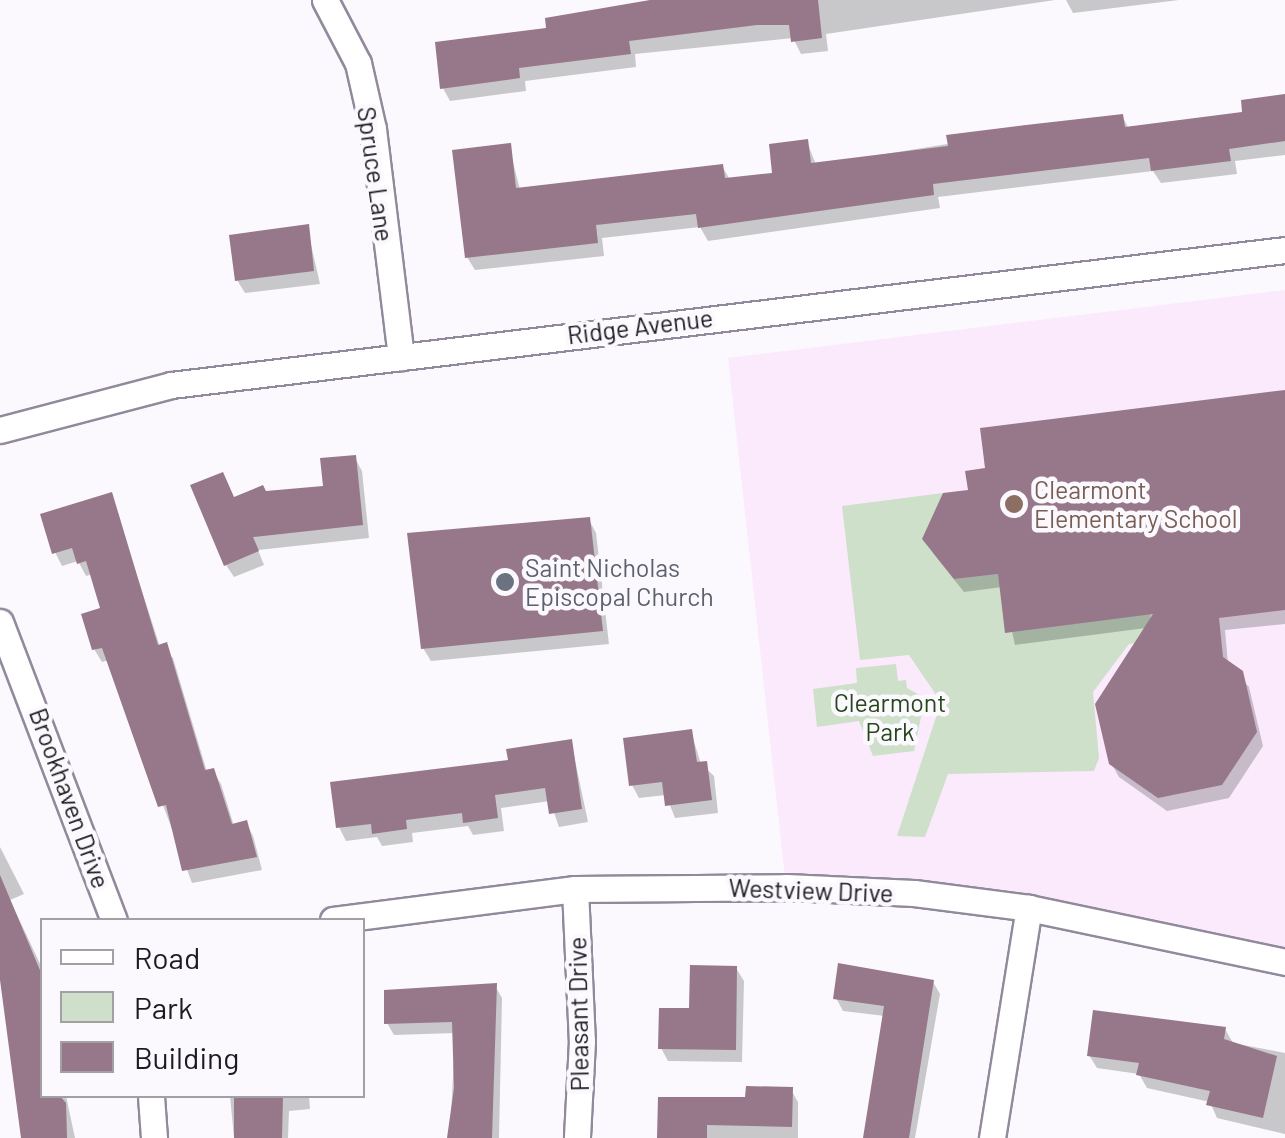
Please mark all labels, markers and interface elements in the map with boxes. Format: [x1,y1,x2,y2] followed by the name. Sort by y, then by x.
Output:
[352,105,400,243] street label: Spruce Lane
[565,302,715,350] street label: Ridge Avenue
[1034,475,1238,534] place label: Clearmont Elementary School
[1003,493,1025,515] marker: Clearmont Elementary School
[525,553,714,612] place label: Saint Nicholas Episcopal Church
[494,571,516,593] marker: Saint Nicholas Episcopal Church
[834,688,946,747] park label: Clearmont Park
[24,704,116,892] street label: Brookhaven Drive
[728,872,894,908] street label: Westview Drive
[40,918,365,1098] legend
[562,936,594,1092] street label: Pleasant Drive
[134,939,200,975] text: Road
[134,989,193,1025] text: Park
[134,1039,239,1075] text: Building

